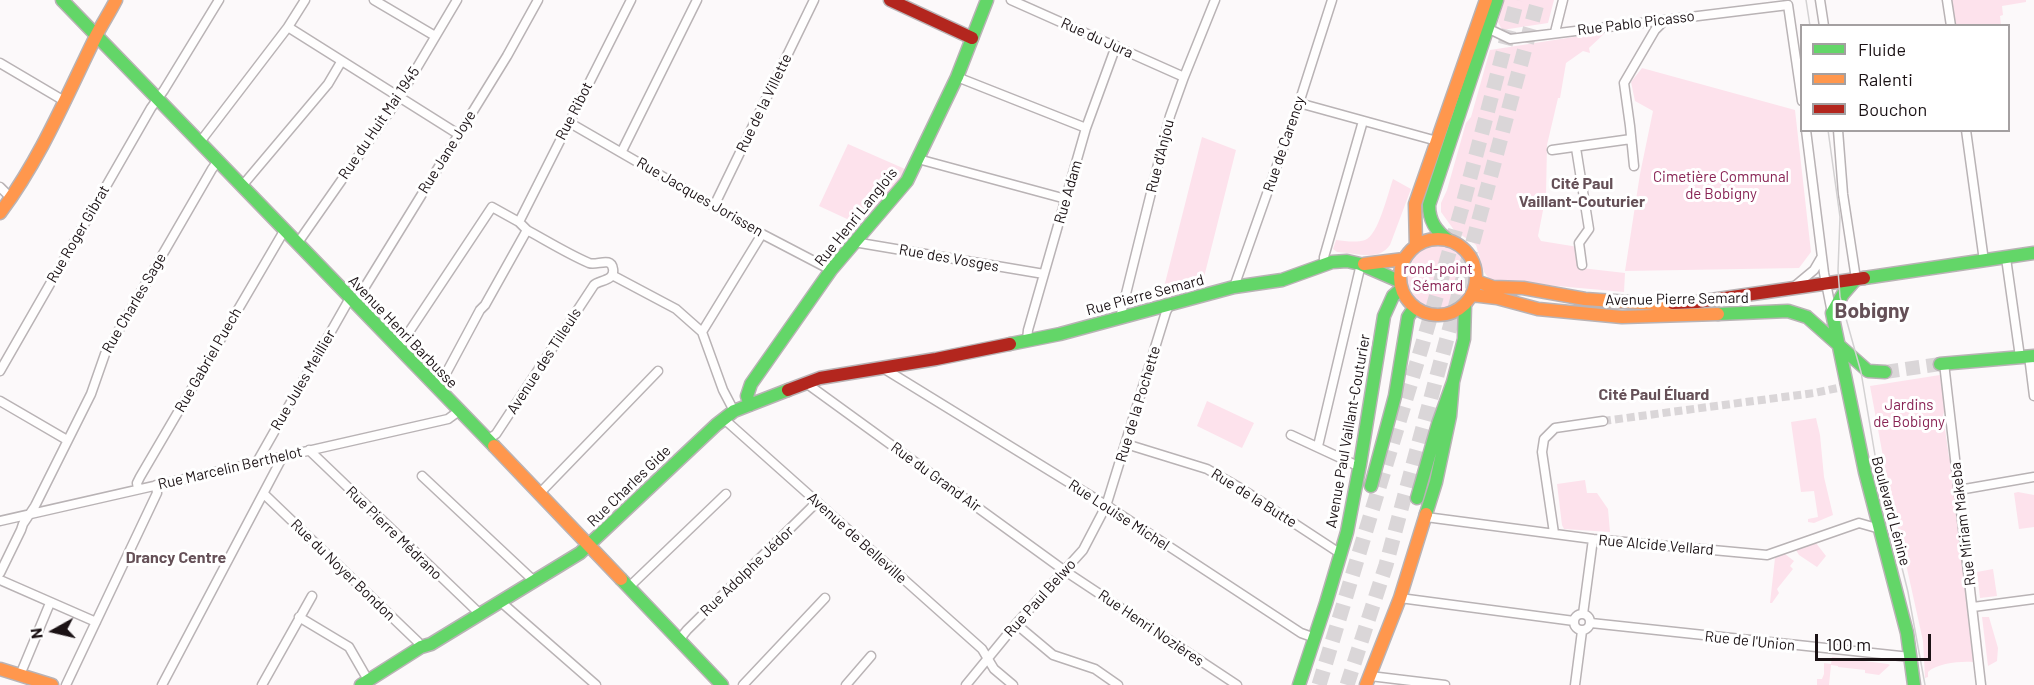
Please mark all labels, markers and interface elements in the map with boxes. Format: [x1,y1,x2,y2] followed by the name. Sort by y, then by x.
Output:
[1576,7,1696,39] street label: Rue Pablo Picasso
[1058,14,1136,62] street label: Rue du Jura
[1800,24,2010,132] legend
[1858,38,1906,60] text: Fluide
[732,51,796,155] street label: Rue de la Villette
[335,63,423,183] street label: Rue du Huit Mai 1945
[1858,68,1913,90] text: Ralenti
[552,79,596,143] street label: Rue Ribot
[1259,94,1309,194] street label: Rue de Carency
[1858,98,1927,120] text: Bouchon
[414,107,480,197] street label: Rue Jane Joye
[1142,118,1178,194] street label: Rue d'Anjou
[634,153,766,241] street label: Rue Jacques Jorissen
[1050,158,1086,226] street label: Rue Adam
[811,164,901,270] street label: Rue Henri Langlois
[1653,168,1789,203] park label: Cimetière Communal de Bobigny
[1519,174,1645,212] district label: Cité Paul Vaillant-Couturier
[43,182,113,286] street label: Rue Roger Gibrat
[898,240,1000,276] street label: Rue des Vosges
[98,250,170,356] street label: Rue Charles Sage
[1403,260,1473,295] park label: rond-point Sémard
[1084,271,1206,319] street label: Rue Pierre Semard
[345,272,461,392] street label: Avenue Henri Barbusse
[1605,289,1749,309] street label: Avenue Pierre Semard
[1834,298,1910,324] district label: Bobigny
[171,305,245,415] street label: Rue Gabriel Puech
[503,305,585,417] street label: Avenue des Tilleuls
[267,327,339,433] street label: Rue Jules Meillier
[1322,333,1374,529] street label: Avenue Paul Vaillant-Couturier
[1112,344,1164,464] street label: Rue de la Pochette
[1599,385,1709,405] district label: Cité Paul Éluard
[1873,396,1945,431] park label: Jardins de Bobigny
[887,438,985,516] street label: Rue du Grand Air
[583,442,675,530] street label: Rue Charles Gide
[156,443,304,493] street label: Rue Marcelin Berthelot
[1868,454,1914,568] street label: Boulevard Lénine
[1946,461,1980,587] street label: Rue Miriam Makeba
[1208,465,1300,531] street label: Rue de la Butte
[1065,476,1173,554] street label: Rue Louise Michel
[342,482,446,584] street label: Rue Pierre Médrano
[803,489,911,587] street label: Avenue de Belleville
[287,515,399,625] street label: Rue du Noyer Bondon
[697,522,797,620] street label: Rue Adolphe Jédor
[1598,531,1714,559] street label: Rue Alcide Vellard
[126,548,226,568] district label: Drancy Centre
[1000,555,1080,641] street label: Rue Paul Belwo
[1095,586,1207,670] street label: Rue Henri Nozières
[24,601,84,661] north arrow
[1818,622,1934,660] scale bar
[26,627,46,640] text: N
[1704,627,1796,655] street label: Rue de l'Union
[1826,633,1871,655] text: 100 m

